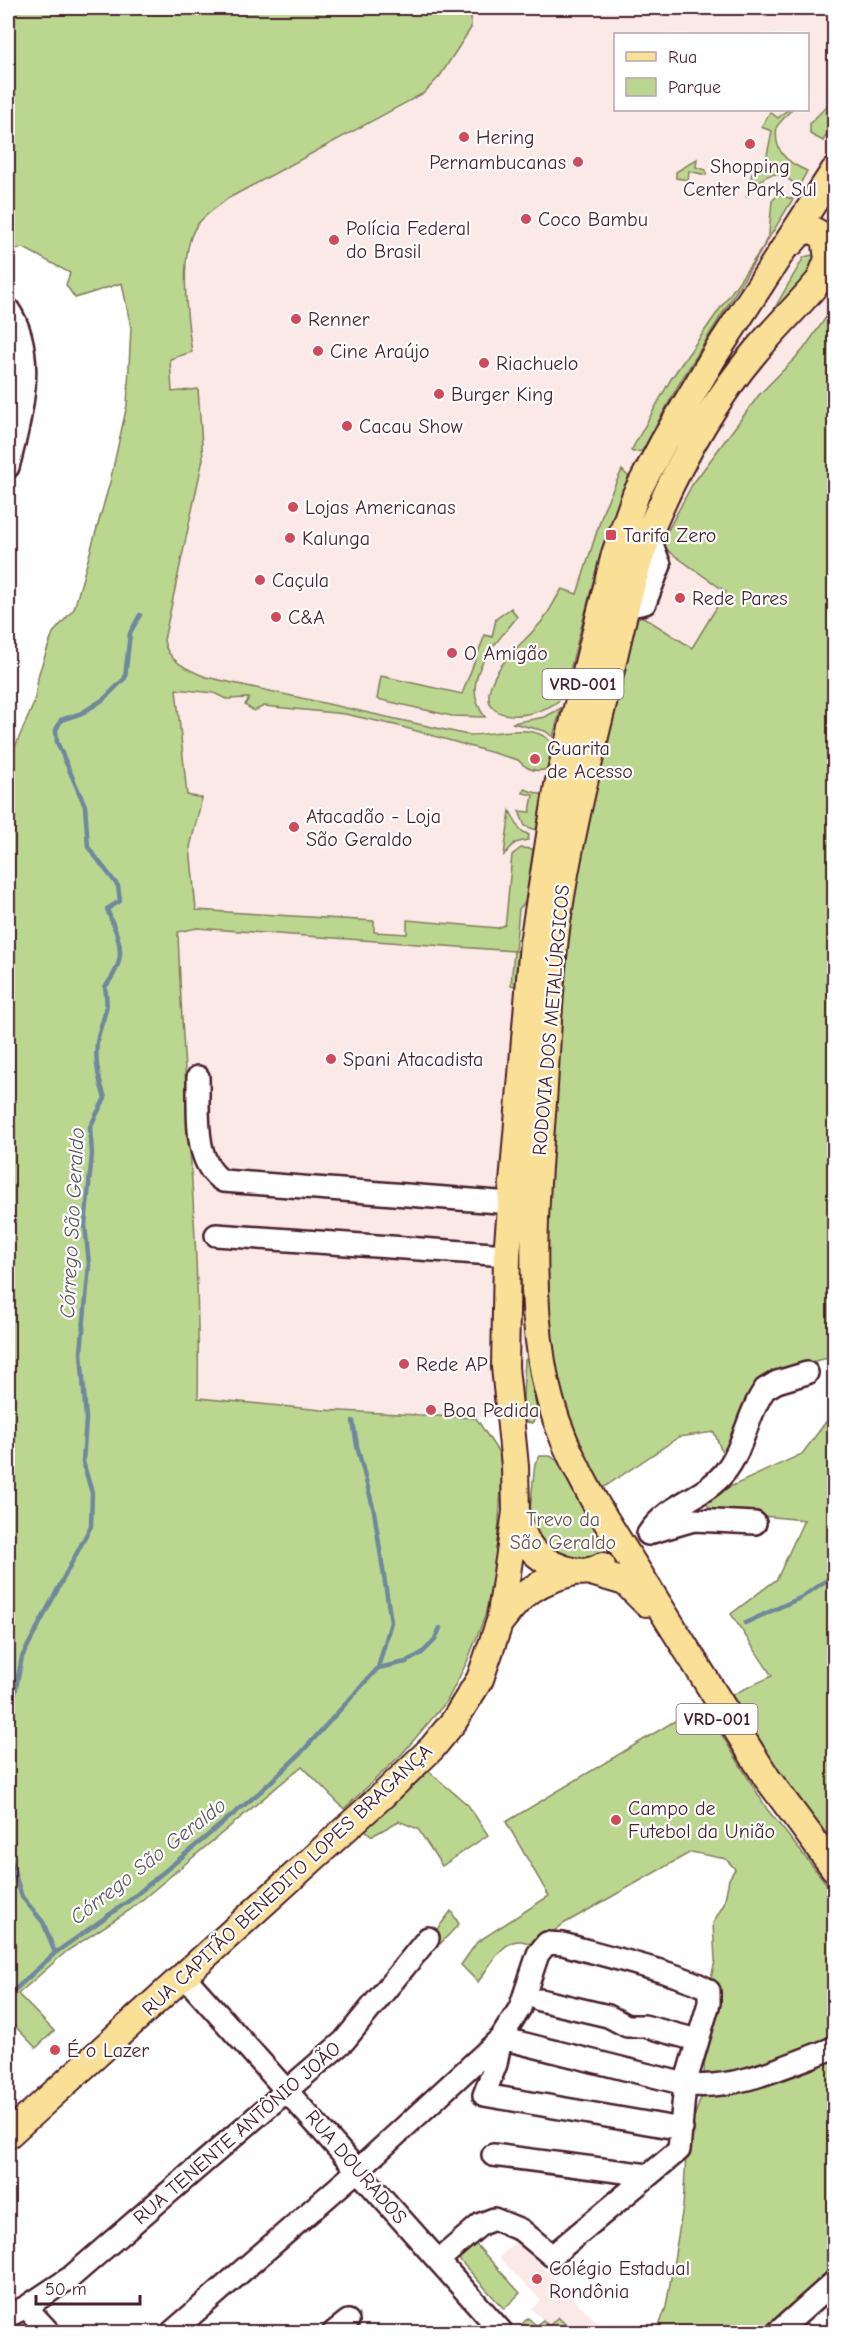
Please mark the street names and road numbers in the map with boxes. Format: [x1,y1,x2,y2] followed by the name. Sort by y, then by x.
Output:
[542,669,624,699] road number: VRD-001
[527,883,574,1156] street label: RODOVIA DOS METALÚRGICOS
[676,1704,758,1734] road number: VRD-001
[137,1739,437,2021] street label: RUA CAPITÃO BENEDITO LOPES BRAGANÇA
[128,2036,345,2229] street label: RUA TENENTE ANTÔNIO JOÃO
[300,2105,412,2229] street label: RUA DOURADOS

